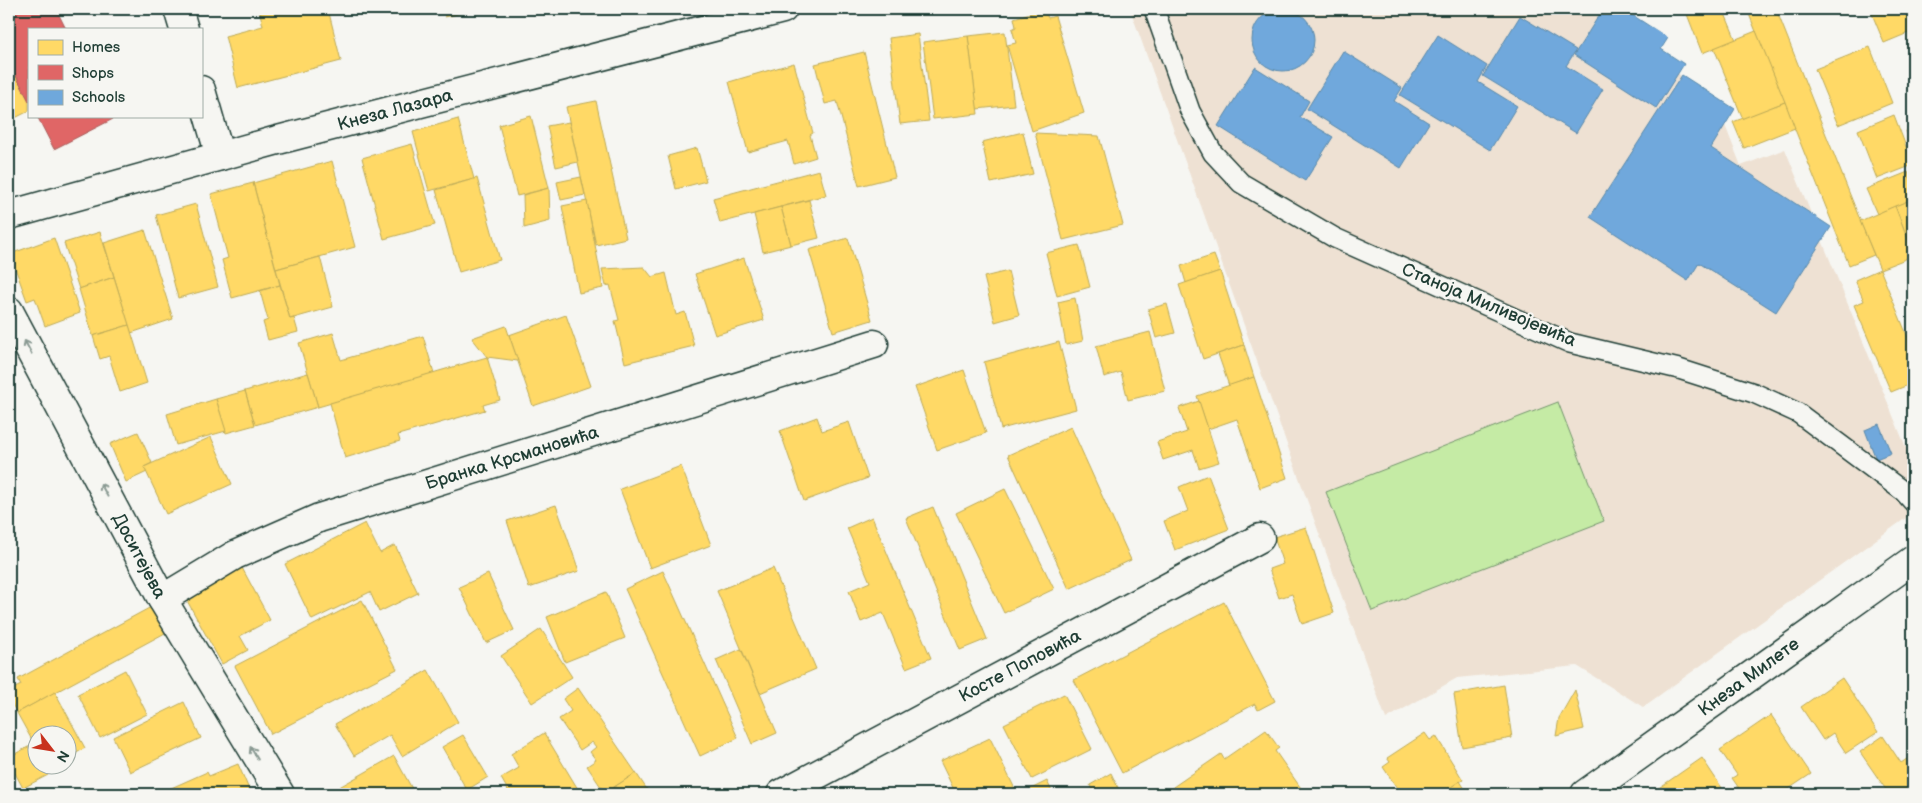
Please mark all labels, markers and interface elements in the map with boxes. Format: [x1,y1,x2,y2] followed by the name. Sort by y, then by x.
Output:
[28,28,202,118] legend
[72,38,121,57] text: Homes
[72,64,115,83] text: Shops
[335,84,455,135] street label: Кнеза Лазара
[72,88,126,107] text: Schools
[1399,259,1580,351] street label: Станоја Миливојевића
[22,340,32,355] one-way arrow
[423,422,601,494] street label: Бранка Крсмановића
[99,483,109,498] one-way arrow
[108,510,170,603] street label: Доситејева
[956,625,1085,707] street label: Косте Поповића
[1694,633,1804,721] street label: Кнеза Милете
[28,726,78,776] north arrow
[249,746,259,760] one-way arrow
[53,748,73,765] text: N

